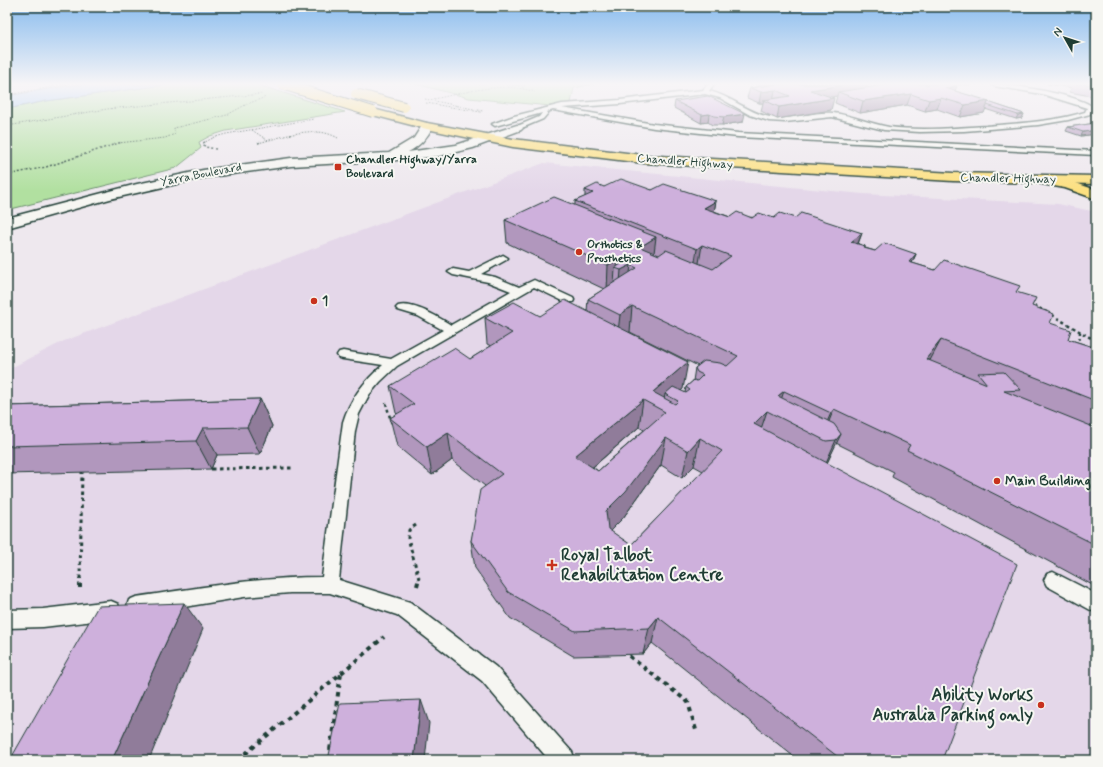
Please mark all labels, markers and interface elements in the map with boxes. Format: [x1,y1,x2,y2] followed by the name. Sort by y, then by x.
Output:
[1045,18,1085,58] north arrow
[1050,25,1066,40] text: N
[637,151,733,174] street label: Chandler Highway
[346,152,477,182] place label: Chandler Highway/Yarra Boulevard
[159,159,243,191] street label: Yarra Boulevard
[333,162,343,172] marker: Chandler Highway/Yarra Boulevard
[960,170,1056,189] street label: Chandler Highway
[587,237,643,267] place label: Orthotics & Prosthetics
[574,247,584,257] marker: Orthotics & Prosthetics
[322,292,328,310] place label: 1
[309,296,319,306] marker: 1
[1005,472,1091,491] place label: Main Building
[992,476,1002,486] marker: Main Building
[561,544,723,586] place label: Royal Talbot Rehabilitation Centre
[546,559,558,571] marker: Royal Talbot Rehabilitation Centre
[873,684,1033,729] place label: Ability Works Australia Parking only
[1036,700,1046,710] marker: Ability Works Australia Parking only

